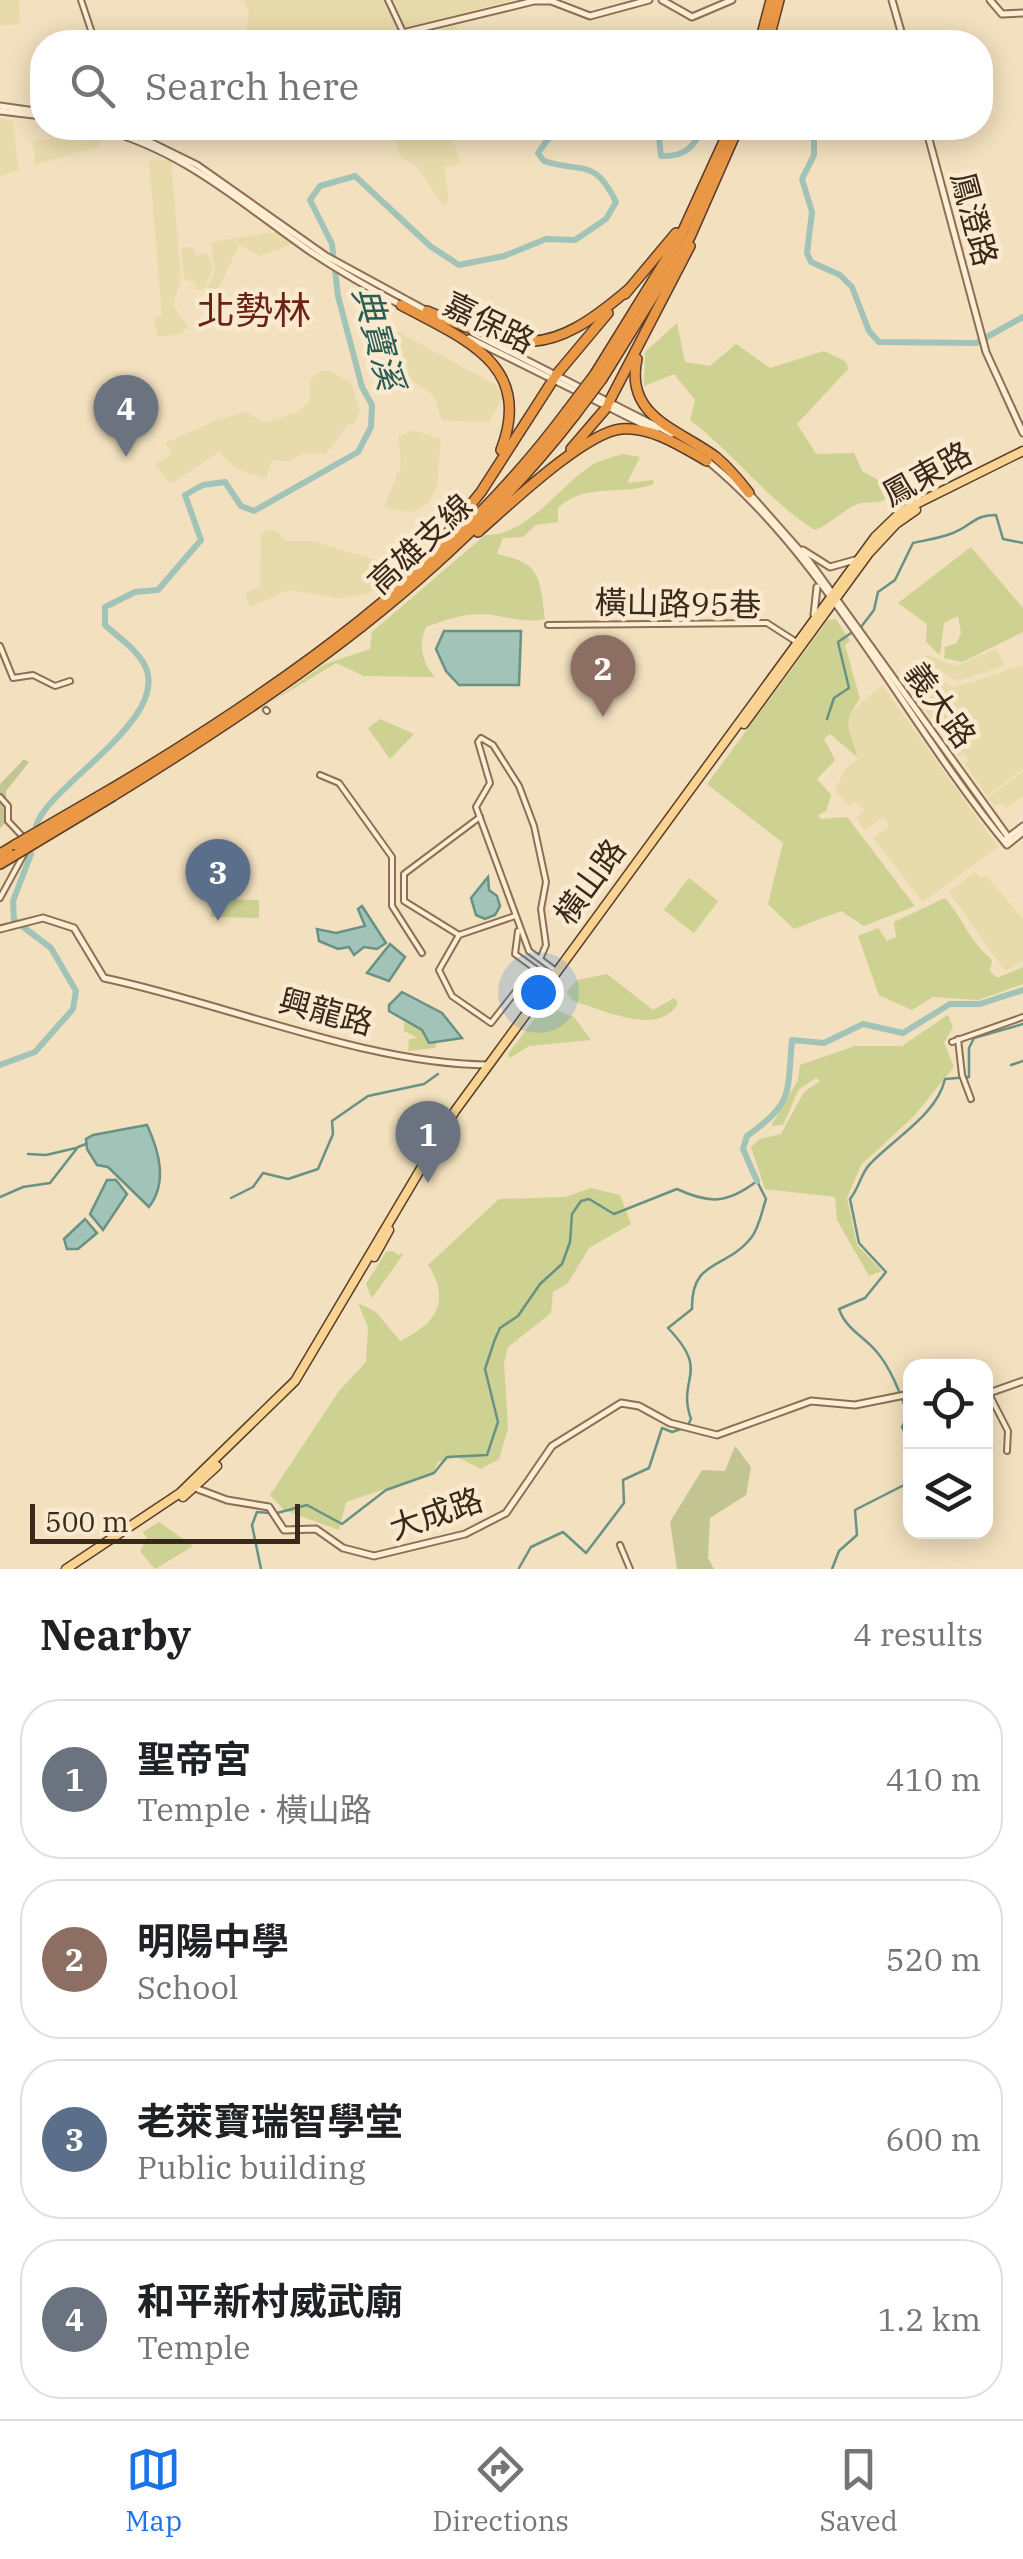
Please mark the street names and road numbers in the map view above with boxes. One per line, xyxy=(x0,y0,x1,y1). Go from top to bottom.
street label: 鳳澄路 xyxy=(942,167,1008,271)
street label: 嘉保路 xyxy=(437,282,542,362)
street label: 鳳東路 xyxy=(874,431,979,515)
street label: 高雄支線 xyxy=(358,484,480,602)
street label: 橫山路95巷 xyxy=(594,581,762,625)
street label: 義大路 xyxy=(896,653,986,756)
street label: 橫山路 xyxy=(544,830,634,933)
street label: 興龍路 xyxy=(274,978,378,1044)
street label: 大成路 xyxy=(383,1478,488,1549)

